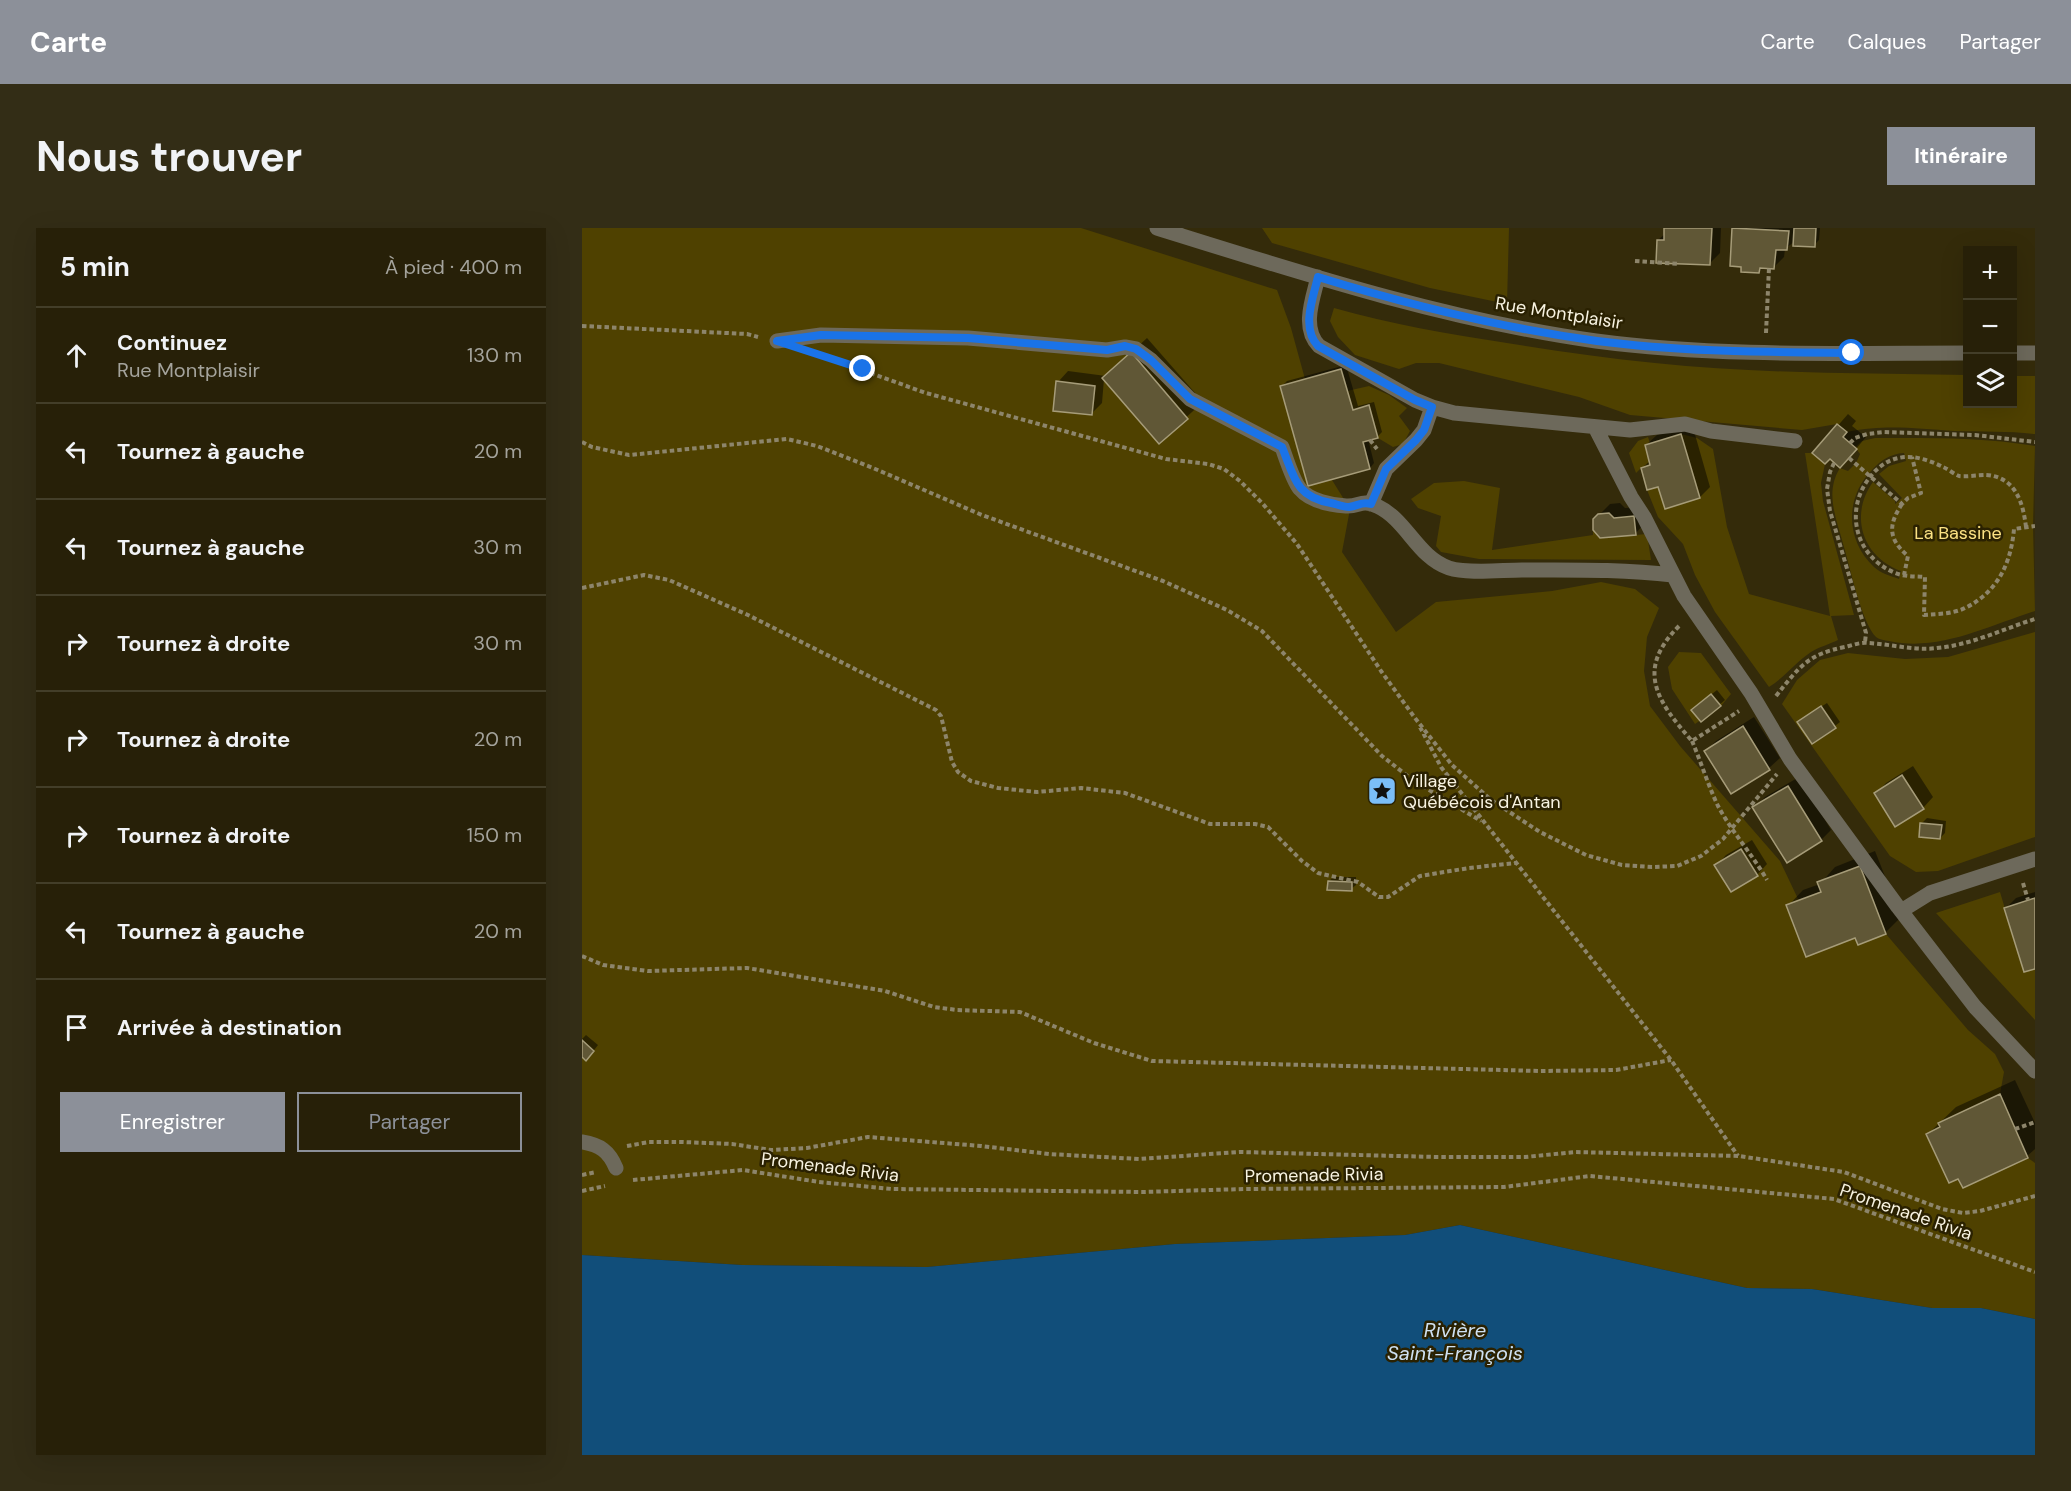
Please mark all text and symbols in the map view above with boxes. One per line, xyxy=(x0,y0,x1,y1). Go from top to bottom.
text: Carte xyxy=(30,24,107,61)
text: Carte xyxy=(1760,28,1815,56)
text: Calques xyxy=(1848,28,1926,56)
text: Partager xyxy=(1959,28,2041,56)
button: Itinéraire xyxy=(1887,127,2035,185)
text: Nous trouver xyxy=(36,129,302,184)
map controls xyxy=(1963,246,2017,408)
button: + xyxy=(1963,246,2017,300)
text: 5 min xyxy=(60,250,130,284)
text: À pied · 400 m xyxy=(385,254,522,280)
street label: Rue Montplaisir xyxy=(1494,291,1625,335)
button: − xyxy=(1963,300,2017,354)
text: Continuez xyxy=(117,328,227,357)
icon: ahead xyxy=(60,339,93,372)
route start xyxy=(1838,339,1864,365)
text: 130 m xyxy=(467,342,522,368)
button: layers xyxy=(1963,354,2017,408)
route end xyxy=(849,355,875,381)
text: Rue Montplaisir xyxy=(117,357,260,383)
icon: left xyxy=(60,435,93,468)
text: Tournez à gauche xyxy=(117,437,305,466)
text: 20 m xyxy=(474,438,522,464)
park label: La Bassine xyxy=(1914,521,2002,545)
icon: left xyxy=(60,531,93,564)
text: Tournez à gauche xyxy=(117,533,305,562)
text: 30 m xyxy=(473,534,522,560)
icon: right xyxy=(60,627,93,660)
text: Tournez à droite xyxy=(117,629,290,658)
text: 30 m xyxy=(473,630,522,656)
icon: right xyxy=(60,723,93,756)
text: Tournez à droite xyxy=(117,725,290,754)
text: 20 m xyxy=(474,726,522,752)
place label: Village Québécois d'Antan xyxy=(1403,769,1561,814)
place icon: Village Québécois d'Antan xyxy=(1366,775,1398,807)
icon: right xyxy=(60,819,93,852)
text: Tournez à droite xyxy=(117,821,290,850)
text: 150 m xyxy=(467,822,522,848)
icon: left xyxy=(60,915,93,948)
text: Tournez à gauche xyxy=(117,917,305,946)
text: 20 m xyxy=(474,918,522,944)
icon: arrive xyxy=(60,1011,93,1044)
text: Arrivée à destination xyxy=(117,1013,342,1042)
button: Enregistrer xyxy=(60,1092,285,1152)
button: Partager xyxy=(297,1092,522,1152)
street label: Promenade Rivia xyxy=(760,1147,900,1187)
street label: Promenade Rivia xyxy=(1244,1162,1384,1188)
street label: Promenade Rivia xyxy=(1837,1178,1975,1246)
water label: Rivière Saint-François xyxy=(1387,1317,1523,1366)

